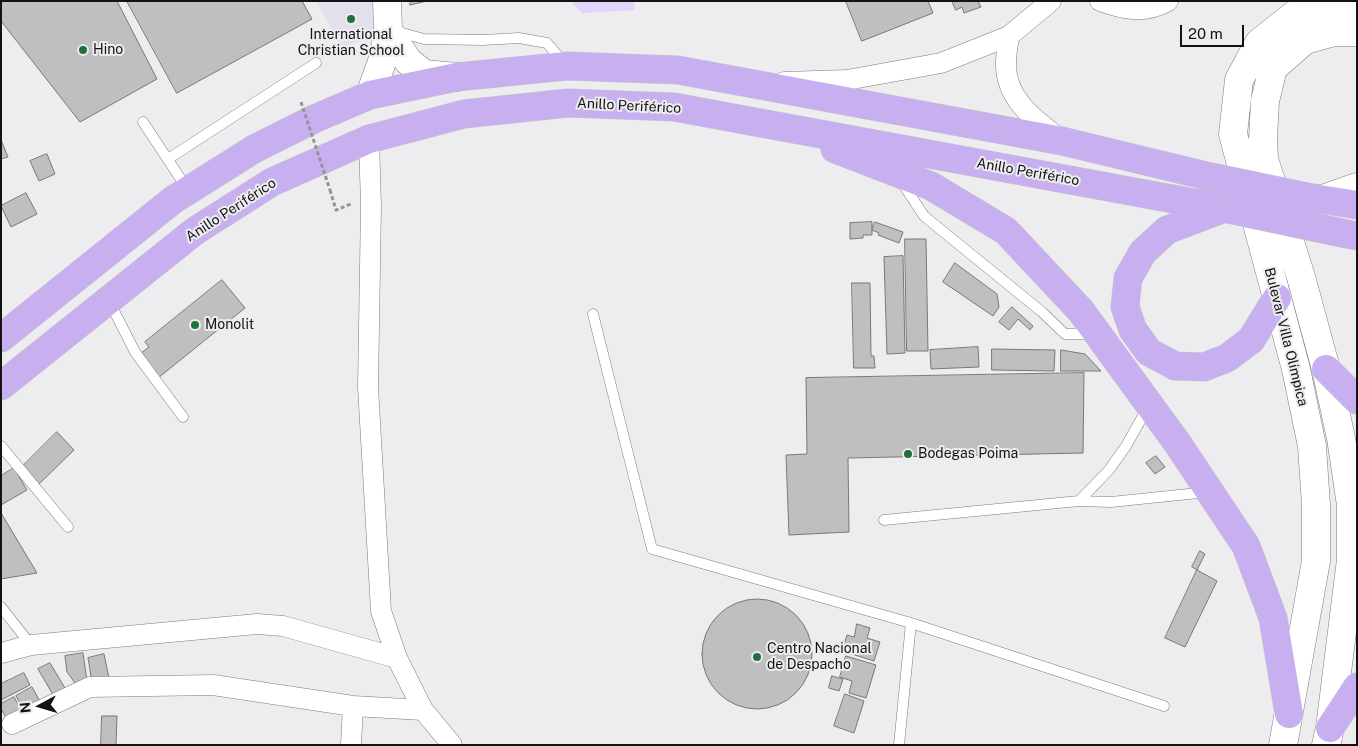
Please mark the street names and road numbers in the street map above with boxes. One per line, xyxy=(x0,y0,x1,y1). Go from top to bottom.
street label: Anillo Periférico xyxy=(576,95,682,117)
street label: Anillo Periférico xyxy=(975,155,1081,189)
street label: Anillo Periférico xyxy=(183,175,279,245)
street label: Bulevar Villa Olímpica xyxy=(1261,266,1311,408)

